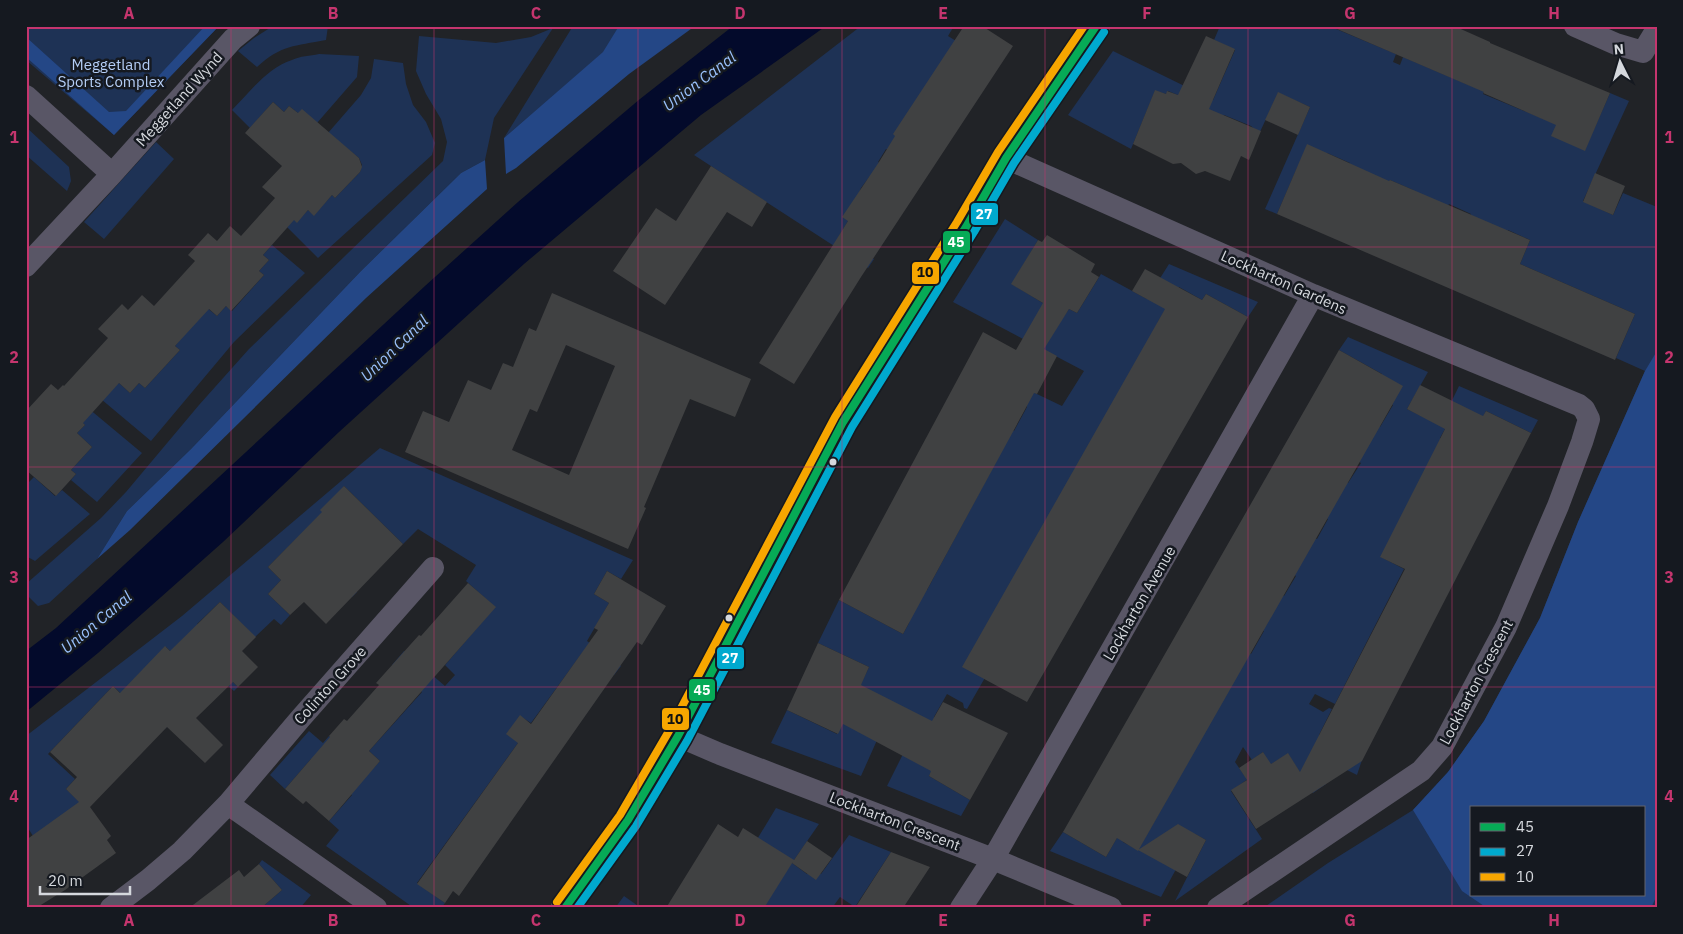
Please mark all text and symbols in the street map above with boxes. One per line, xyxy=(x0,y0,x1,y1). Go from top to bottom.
text: A xyxy=(124,3,135,23)
text: B xyxy=(328,3,339,23)
text: C xyxy=(531,3,541,23)
text: D xyxy=(734,3,746,23)
text: E xyxy=(938,3,948,23)
text: F xyxy=(1142,3,1152,23)
text: G xyxy=(1344,3,1356,23)
text: H xyxy=(1548,3,1560,23)
north arrow xyxy=(1596,38,1646,88)
text: N xyxy=(1613,40,1625,58)
water label: Union Canal xyxy=(658,46,740,115)
street label: Meggetland Wynd xyxy=(132,48,226,150)
park label: Meggetland Sports Complex xyxy=(58,55,165,91)
text: 1 xyxy=(9,127,19,147)
text: 1 xyxy=(1664,127,1674,147)
line badge: 27 xyxy=(970,202,999,226)
text: 27 xyxy=(976,205,992,223)
line badge: 45 xyxy=(942,230,971,254)
text: 45 xyxy=(948,233,964,251)
street label: Lockharton Gardens xyxy=(1218,246,1350,318)
line badge: 10 xyxy=(911,261,940,285)
text: 10 xyxy=(917,263,933,281)
water label: Union Canal xyxy=(356,310,433,385)
text: 2 xyxy=(9,347,19,367)
text: 2 xyxy=(1664,347,1674,367)
unlabelled marker xyxy=(828,457,838,467)
street label: Lockharton Avenue xyxy=(1099,542,1179,664)
text: 3 xyxy=(9,567,19,587)
text: 3 xyxy=(1664,567,1674,587)
water label: Union Canal xyxy=(56,586,136,658)
unlabelled marker xyxy=(724,613,734,623)
street label: Lockharton Crescent xyxy=(1435,616,1517,748)
street label: Colinton Grove xyxy=(290,642,370,728)
line badge: 27 xyxy=(716,646,745,670)
text: 27 xyxy=(722,649,738,667)
line badge: 45 xyxy=(688,678,716,702)
text: 45 xyxy=(694,681,710,699)
line badge: 10 xyxy=(661,707,690,731)
text: 10 xyxy=(667,710,683,728)
text: 4 xyxy=(9,786,19,806)
text: 4 xyxy=(1664,786,1674,806)
street label: Lockharton Crescent xyxy=(827,787,963,855)
legend xyxy=(1470,806,1646,896)
text: 45 xyxy=(1516,817,1534,836)
text: 27 xyxy=(1516,841,1534,860)
scale bar xyxy=(40,864,130,896)
text: 10 xyxy=(1516,867,1534,886)
text: 20 m xyxy=(48,871,83,890)
text: A xyxy=(124,910,135,930)
text: B xyxy=(328,910,339,930)
text: C xyxy=(531,910,541,930)
text: D xyxy=(734,910,746,930)
text: E xyxy=(938,910,948,930)
text: F xyxy=(1142,910,1152,930)
text: G xyxy=(1344,910,1356,930)
text: H xyxy=(1548,910,1560,930)

